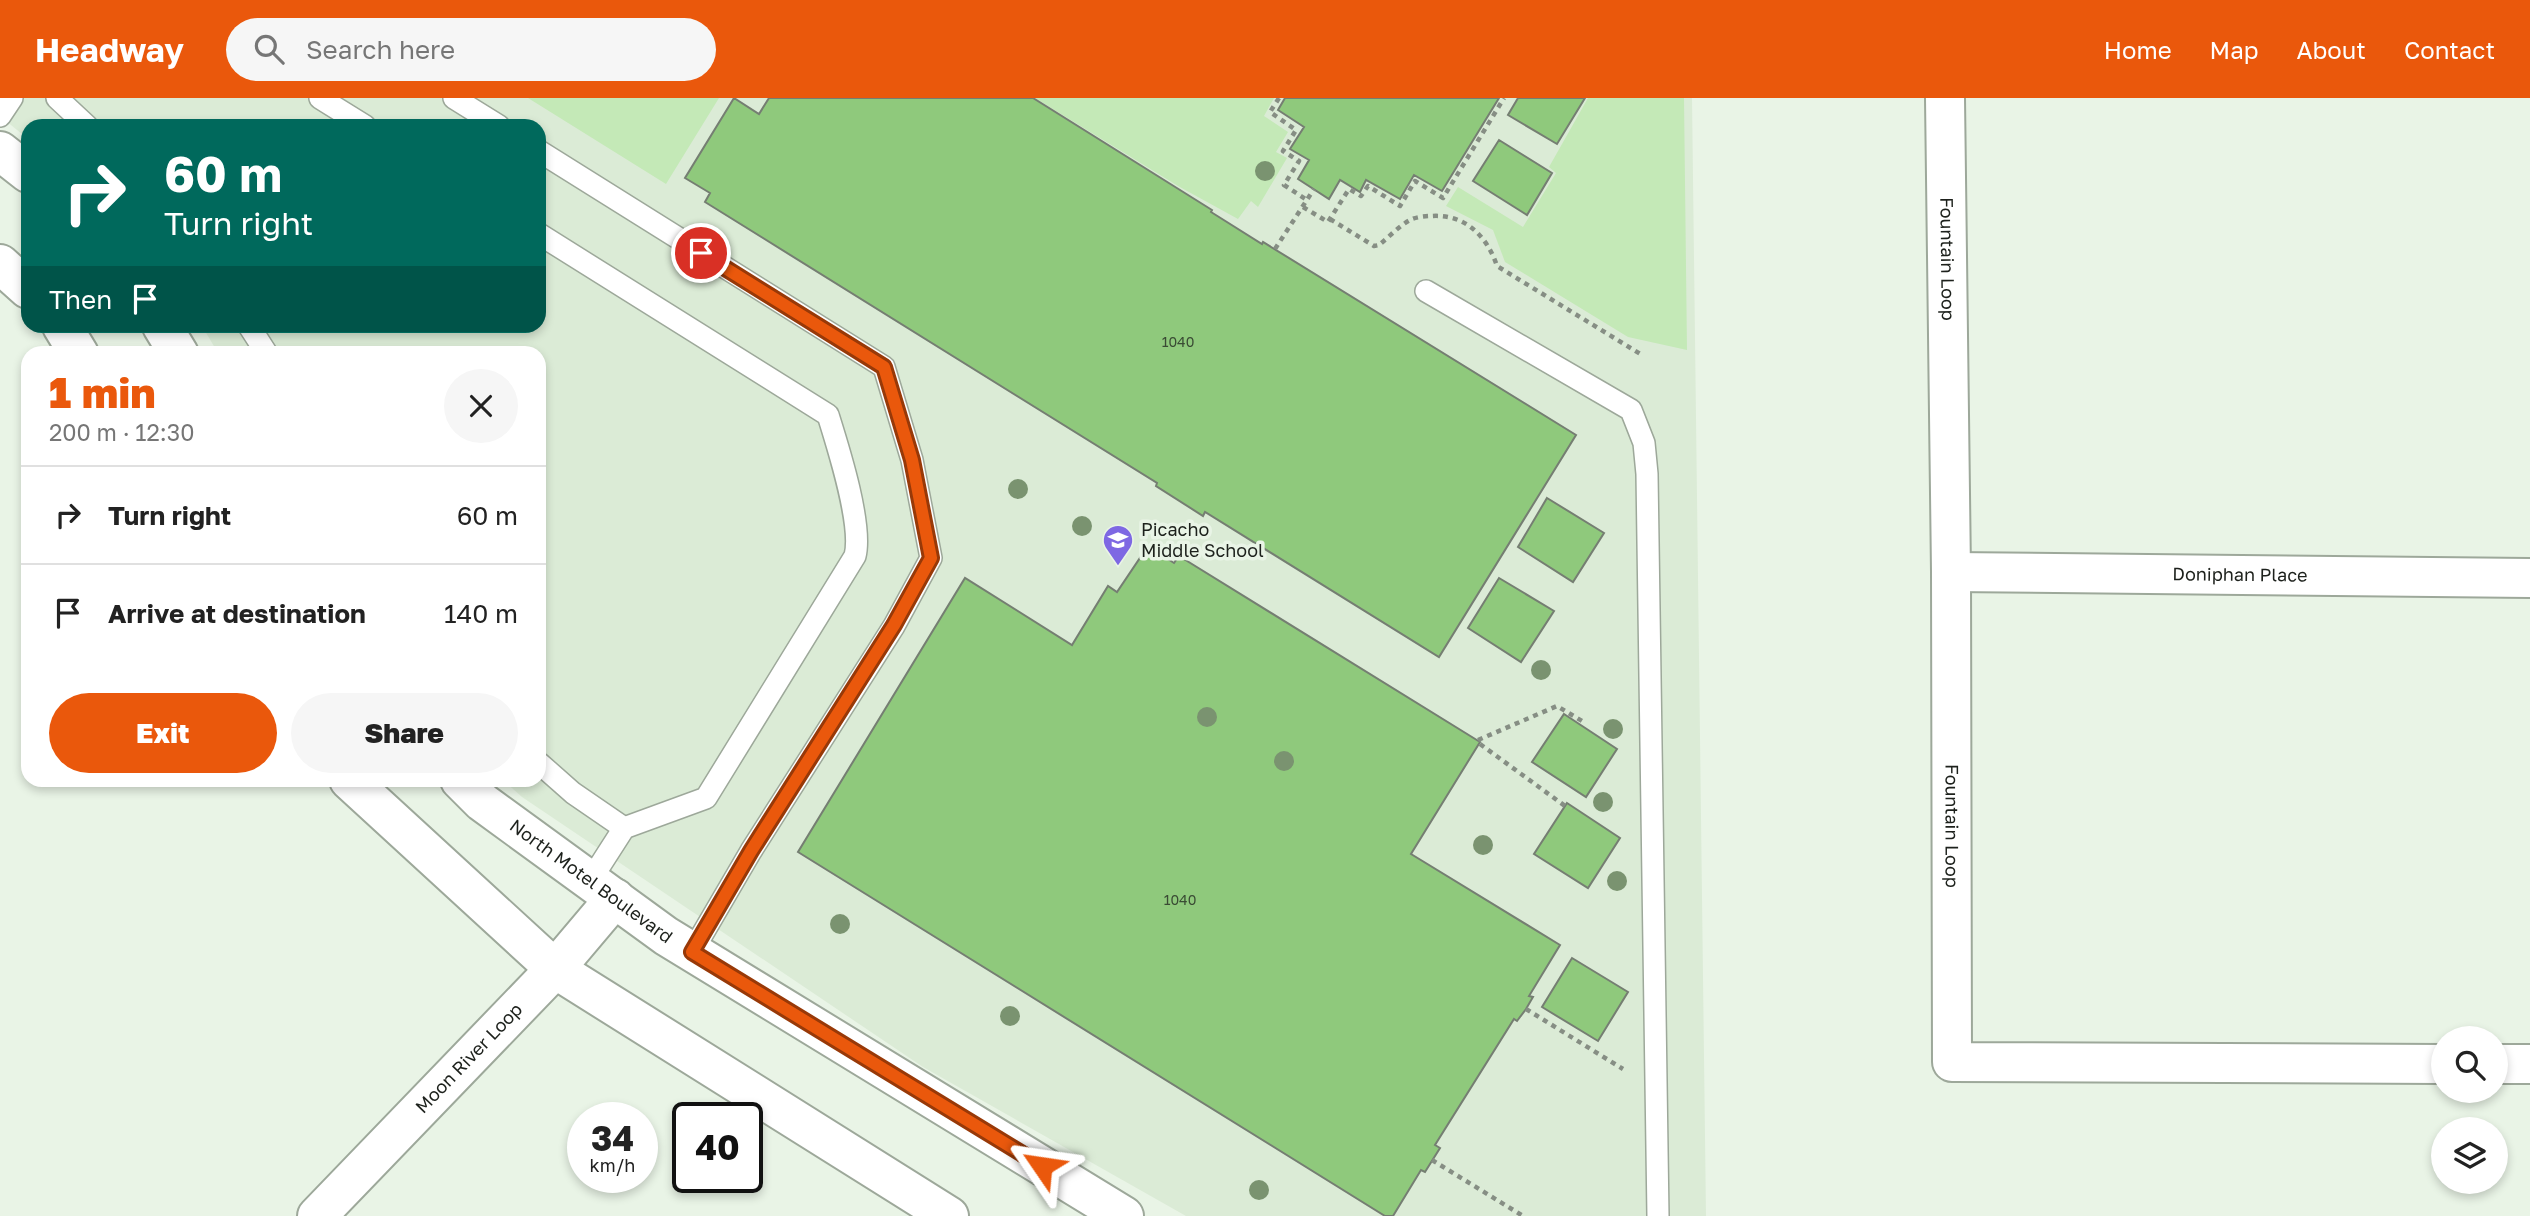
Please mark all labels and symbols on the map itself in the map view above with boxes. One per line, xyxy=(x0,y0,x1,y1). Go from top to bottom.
street label: Fountain Loop xyxy=(1936,197,1960,321)
pin xyxy=(671,223,731,283)
house number: 1040 xyxy=(1162,333,1194,350)
place label: Picacho Middle School xyxy=(1141,518,1264,561)
school or university icon: Picacho Middle School xyxy=(1101,523,1135,567)
street label: Doniphan Place xyxy=(2172,562,2308,586)
street label: Fountain Loop xyxy=(1941,764,1964,888)
street label: North Motel Boulevard xyxy=(506,814,677,947)
house number: 1040 xyxy=(1164,891,1196,908)
street label: Moon River Loop xyxy=(410,998,526,1117)
speed limit sign: 40 xyxy=(672,1102,763,1193)
position arrow xyxy=(1005,1129,1079,1203)

